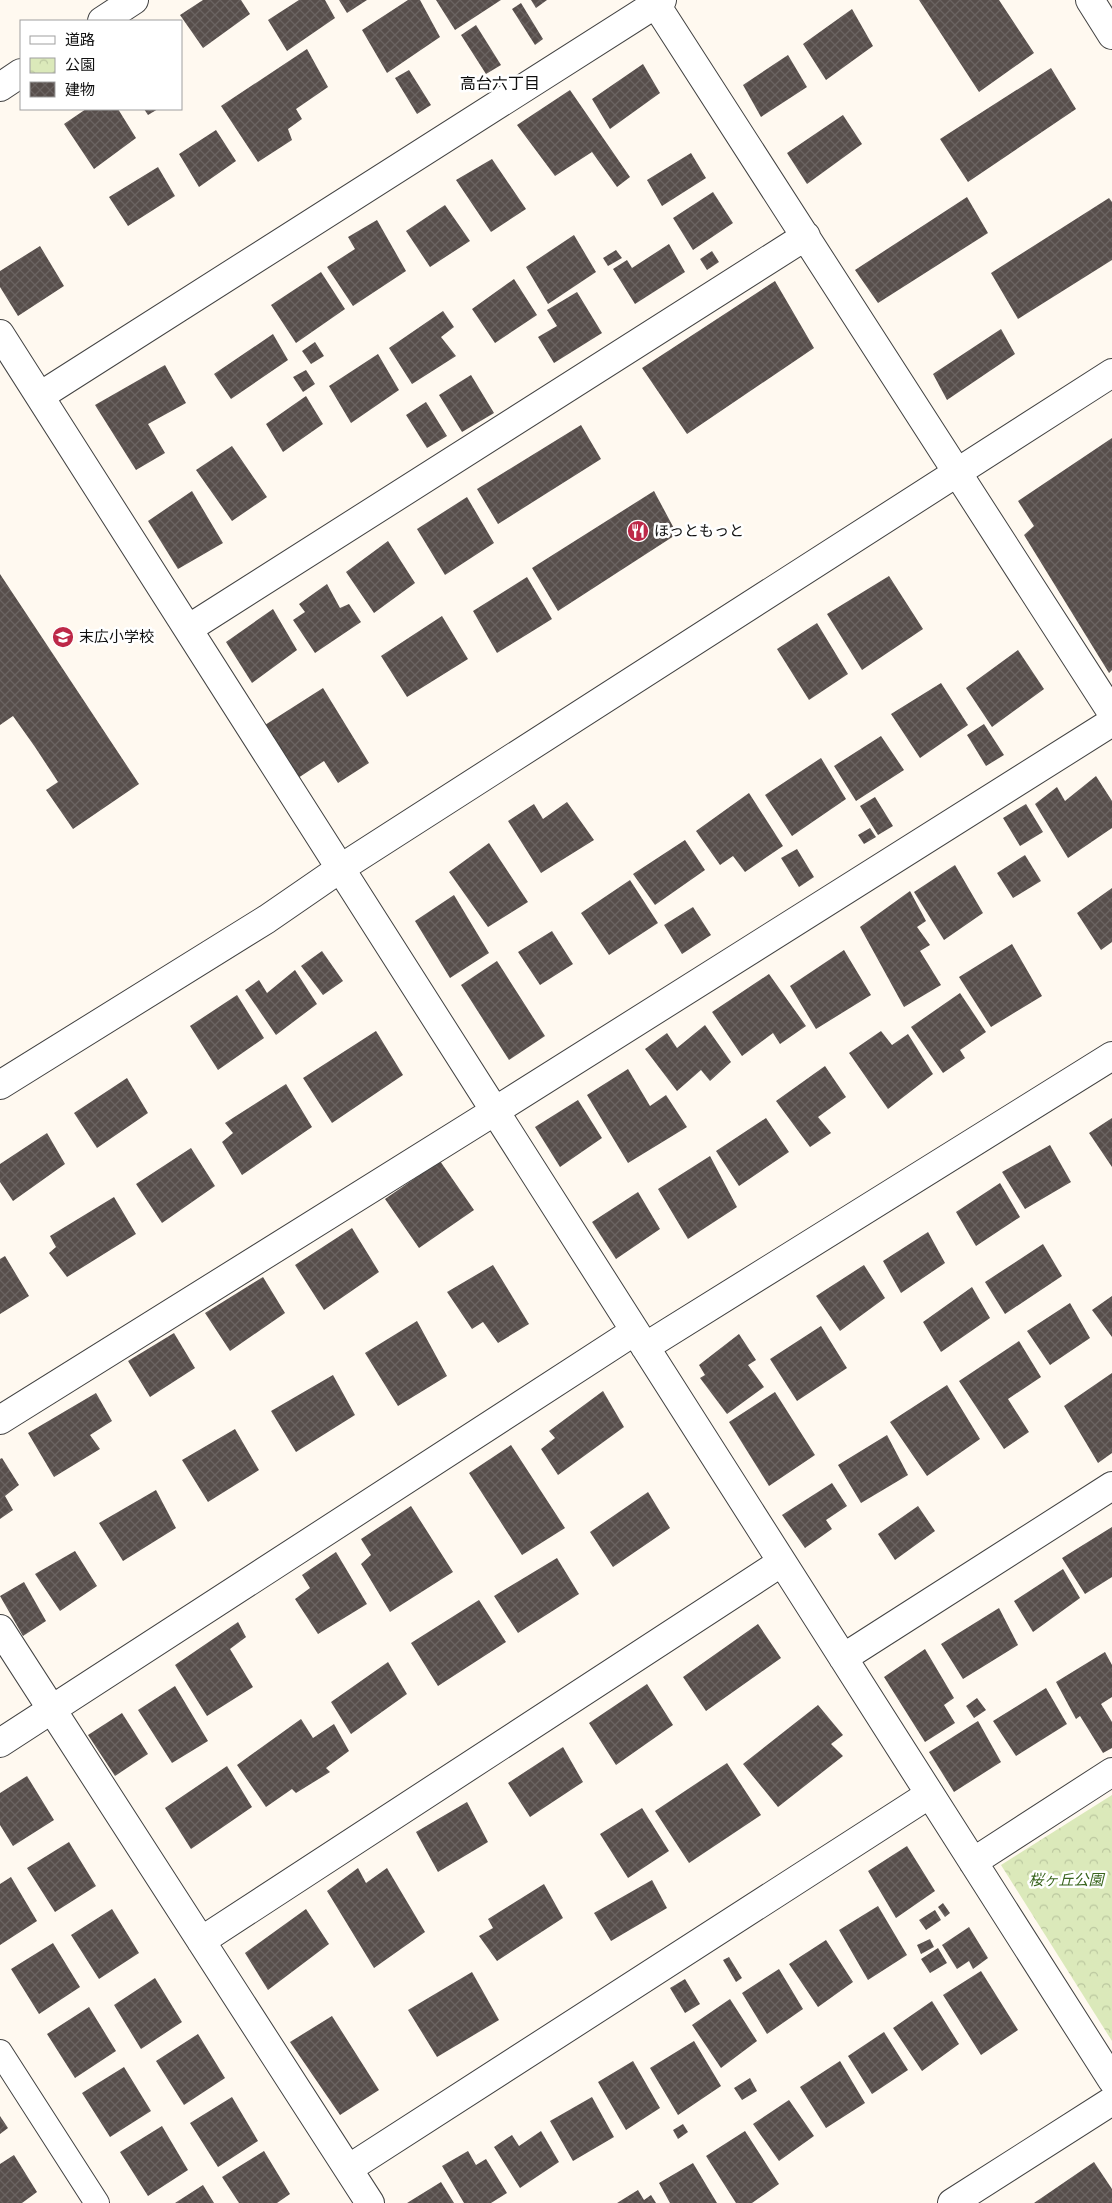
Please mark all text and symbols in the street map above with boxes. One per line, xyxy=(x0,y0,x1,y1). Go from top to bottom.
legend xyxy=(20,20,182,110)
text: 道路 xyxy=(65,29,95,52)
text: 公園 xyxy=(65,54,95,77)
district label: 高台六丁目 xyxy=(460,72,540,96)
text: 建物 xyxy=(65,79,95,102)
restaurant icon: ほっともっと xyxy=(626,519,650,543)
place label: ほっともっと xyxy=(654,520,744,543)
school or university icon: 末広小学校 xyxy=(51,625,75,649)
place label: 末広小学校 xyxy=(79,626,154,649)
park label: 桜ヶ丘公園 xyxy=(1028,1869,1105,1892)

